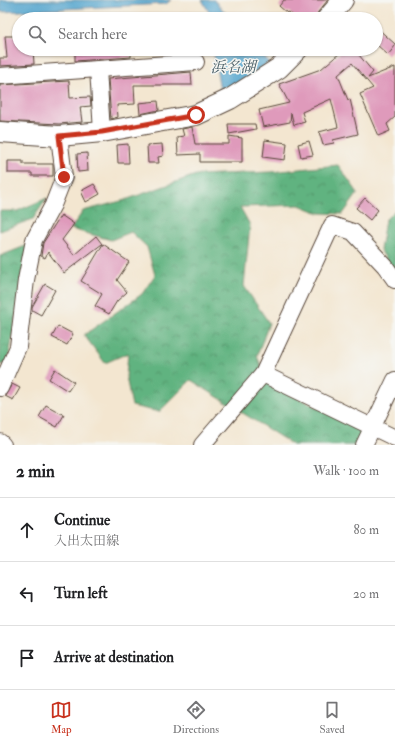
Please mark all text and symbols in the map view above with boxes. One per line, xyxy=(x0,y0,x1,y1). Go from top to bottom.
search box xyxy=(12,12,383,56)
icon: search xyxy=(26,23,48,45)
text: Search here xyxy=(58,25,127,44)
water label: 浜名湖 xyxy=(210,58,258,77)
route start xyxy=(187,106,205,124)
route end xyxy=(55,168,73,186)
text: 2 min xyxy=(16,461,55,482)
text: Walk · 100 m xyxy=(313,463,379,479)
text: Continue xyxy=(54,511,110,530)
icon: ahead xyxy=(16,519,38,541)
text: 80 m xyxy=(353,522,379,538)
text: 入出太田線 xyxy=(54,533,119,549)
icon: left xyxy=(16,583,38,605)
text: Turn left xyxy=(54,584,108,603)
text: 20 m xyxy=(353,586,379,602)
icon: arrive xyxy=(16,647,38,669)
text: Arrive at destination xyxy=(54,648,174,667)
tab: Map xyxy=(50,699,72,736)
tab: Directions xyxy=(173,699,219,736)
tab: Saved xyxy=(320,699,345,736)

